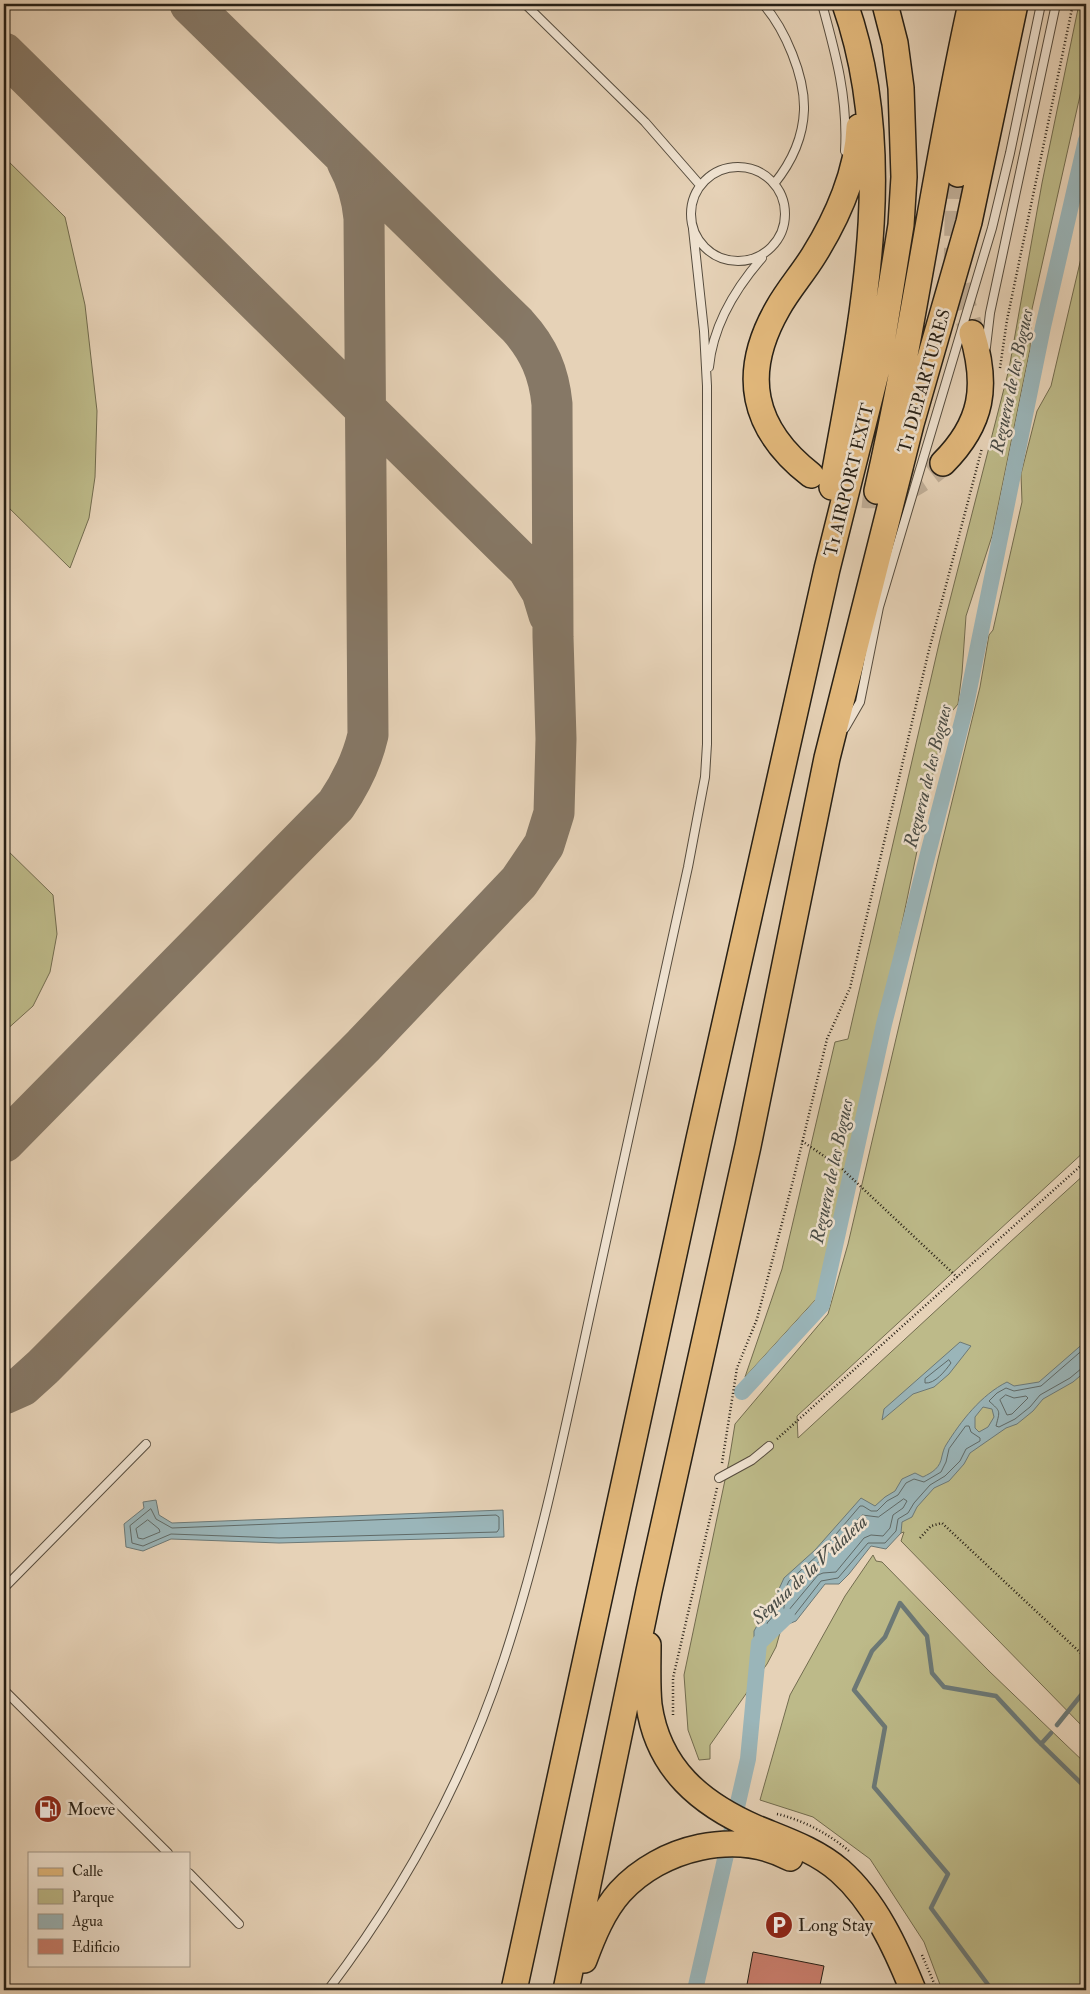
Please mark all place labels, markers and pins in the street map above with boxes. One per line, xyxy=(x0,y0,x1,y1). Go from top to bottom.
fuel station icon: Moeve xyxy=(33,1794,63,1824)
place label: Moeve xyxy=(67,1798,116,1821)
parking icon: Long Stay xyxy=(764,1910,794,1940)
place label: Long Stay xyxy=(798,1914,874,1937)

